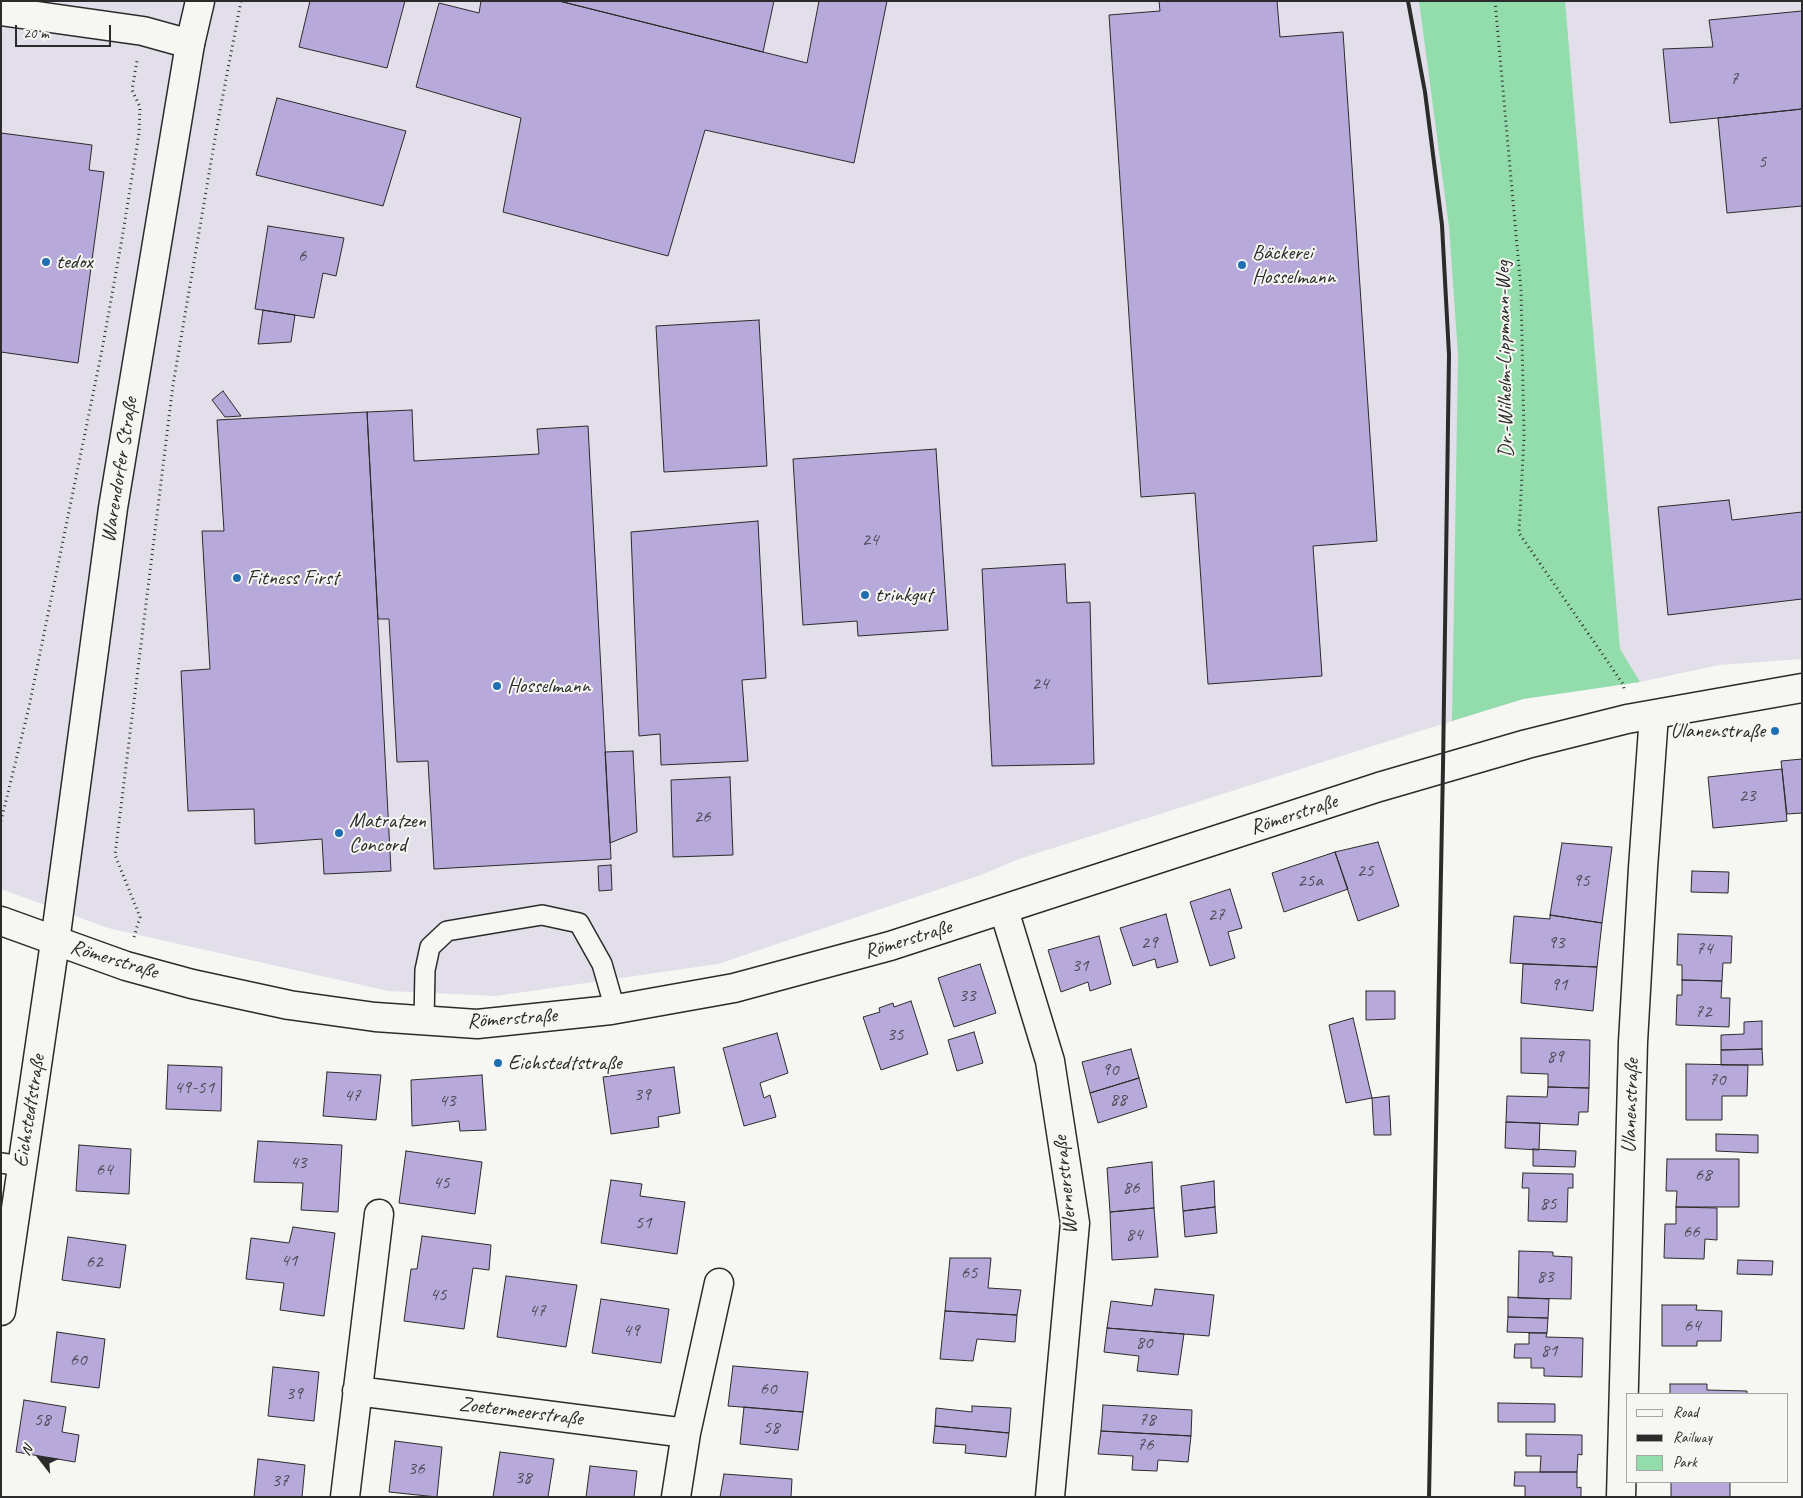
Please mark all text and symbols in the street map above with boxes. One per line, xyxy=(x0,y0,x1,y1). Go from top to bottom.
scale bar xyxy=(18,15,114,47)
text: 20 m xyxy=(23,24,49,43)
house number: 7 xyxy=(1730,68,1738,90)
house number: 5 xyxy=(1758,151,1766,173)
place label: Bäckerei Hosselmann xyxy=(1252,240,1335,290)
house number: 6 xyxy=(298,245,306,267)
place label: tedox xyxy=(56,249,93,275)
marker: tedox xyxy=(40,256,52,268)
marker: Bäckerei Hosselmann xyxy=(1236,259,1248,271)
street label: Dr.-Wilhelm-Lippmann-Weg xyxy=(1491,260,1519,458)
street label: Warendorfer Straße xyxy=(96,396,144,544)
house number: 24 xyxy=(861,529,879,551)
place label: Fitness First xyxy=(247,565,339,591)
marker: Fitness First xyxy=(231,572,243,584)
place label: trinkgut xyxy=(875,582,933,608)
marker: trinkgut xyxy=(859,589,871,601)
place label: Hosselmann xyxy=(507,673,590,699)
house number: 24 xyxy=(1031,673,1049,695)
marker: Hosselmann xyxy=(491,680,503,692)
place label: Ulanenstraße xyxy=(1670,718,1765,744)
marker: Ulanenstraße xyxy=(1769,725,1781,737)
house number: 23 xyxy=(1738,785,1756,807)
street label: Römerstraße xyxy=(1247,789,1341,841)
house number: 26 xyxy=(693,806,711,828)
place label: Matratzen Concord xyxy=(349,808,426,858)
marker: Matratzen Concord xyxy=(333,827,345,839)
house number: 25 xyxy=(1356,860,1374,882)
house number: 25a xyxy=(1297,870,1323,892)
house number: 95 xyxy=(1572,870,1590,892)
house number: 27 xyxy=(1207,904,1225,926)
street label: Römerstraße xyxy=(861,915,955,965)
house number: 29 xyxy=(1140,932,1158,954)
house number: 93 xyxy=(1547,932,1565,954)
street label: Römerstraße xyxy=(67,935,161,985)
house number: 74 xyxy=(1695,938,1713,960)
house number: 31 xyxy=(1071,955,1089,977)
house number: 91 xyxy=(1550,974,1568,996)
house number: 33 xyxy=(958,985,976,1007)
house number: 72 xyxy=(1694,1001,1712,1023)
street label: Römerstraße xyxy=(466,1003,558,1035)
house number: 35 xyxy=(886,1024,904,1046)
house number: 89 xyxy=(1546,1046,1564,1068)
place label: Eichstedtstraße xyxy=(508,1050,622,1076)
street label: Eichstedtstraße xyxy=(9,1053,51,1169)
marker: Eichstedtstraße xyxy=(492,1057,504,1069)
street label: Ulanenstraße xyxy=(1617,1058,1645,1154)
house number: 90 xyxy=(1101,1059,1119,1081)
house number: 70 xyxy=(1708,1069,1726,1091)
house number: 49-51 xyxy=(174,1077,214,1099)
house number: 39 xyxy=(633,1084,651,1106)
house number: 47 xyxy=(343,1085,361,1107)
house number: 88 xyxy=(1109,1089,1127,1111)
house number: 43 xyxy=(438,1090,456,1112)
street label: Wernerstraße xyxy=(1048,1134,1084,1236)
house number: 43 xyxy=(289,1152,307,1174)
house number: 64 xyxy=(95,1159,113,1181)
house number: 68 xyxy=(1694,1164,1712,1186)
house number: 45 xyxy=(432,1172,450,1194)
house number: 86 xyxy=(1122,1177,1140,1199)
house number: 85 xyxy=(1539,1193,1557,1215)
house number: 51 xyxy=(634,1212,652,1234)
house number: 66 xyxy=(1682,1221,1700,1243)
house number: 84 xyxy=(1125,1224,1143,1246)
house number: 41 xyxy=(280,1250,298,1272)
house number: 62 xyxy=(85,1251,103,1273)
house number: 65 xyxy=(960,1262,978,1284)
house number: 83 xyxy=(1536,1266,1554,1288)
house number: 45 xyxy=(429,1284,447,1306)
house number: 47 xyxy=(528,1300,546,1322)
house number: 64 xyxy=(1683,1315,1701,1337)
house number: 49 xyxy=(622,1320,640,1342)
house number: 80 xyxy=(1135,1332,1153,1354)
house number: 81 xyxy=(1540,1340,1558,1362)
house number: 60 xyxy=(69,1349,87,1371)
house number: 60 xyxy=(759,1378,777,1400)
house number: 39 xyxy=(285,1383,303,1405)
street label: Zoetermeerstraße xyxy=(458,1392,584,1432)
legend xyxy=(1626,1393,1788,1483)
text: Road xyxy=(1673,1403,1698,1422)
house number: 58 xyxy=(33,1409,51,1431)
house number: 78 xyxy=(1138,1409,1156,1431)
house number: 58 xyxy=(762,1417,780,1439)
text: Railway xyxy=(1673,1428,1712,1447)
north arrow xyxy=(15,1433,65,1483)
house number: 76 xyxy=(1136,1434,1154,1456)
text: N xyxy=(17,1442,36,1458)
text: Park xyxy=(1673,1453,1697,1472)
house number: 36 xyxy=(407,1458,425,1480)
house number: 38 xyxy=(514,1467,532,1489)
house number: 37 xyxy=(271,1470,289,1492)

